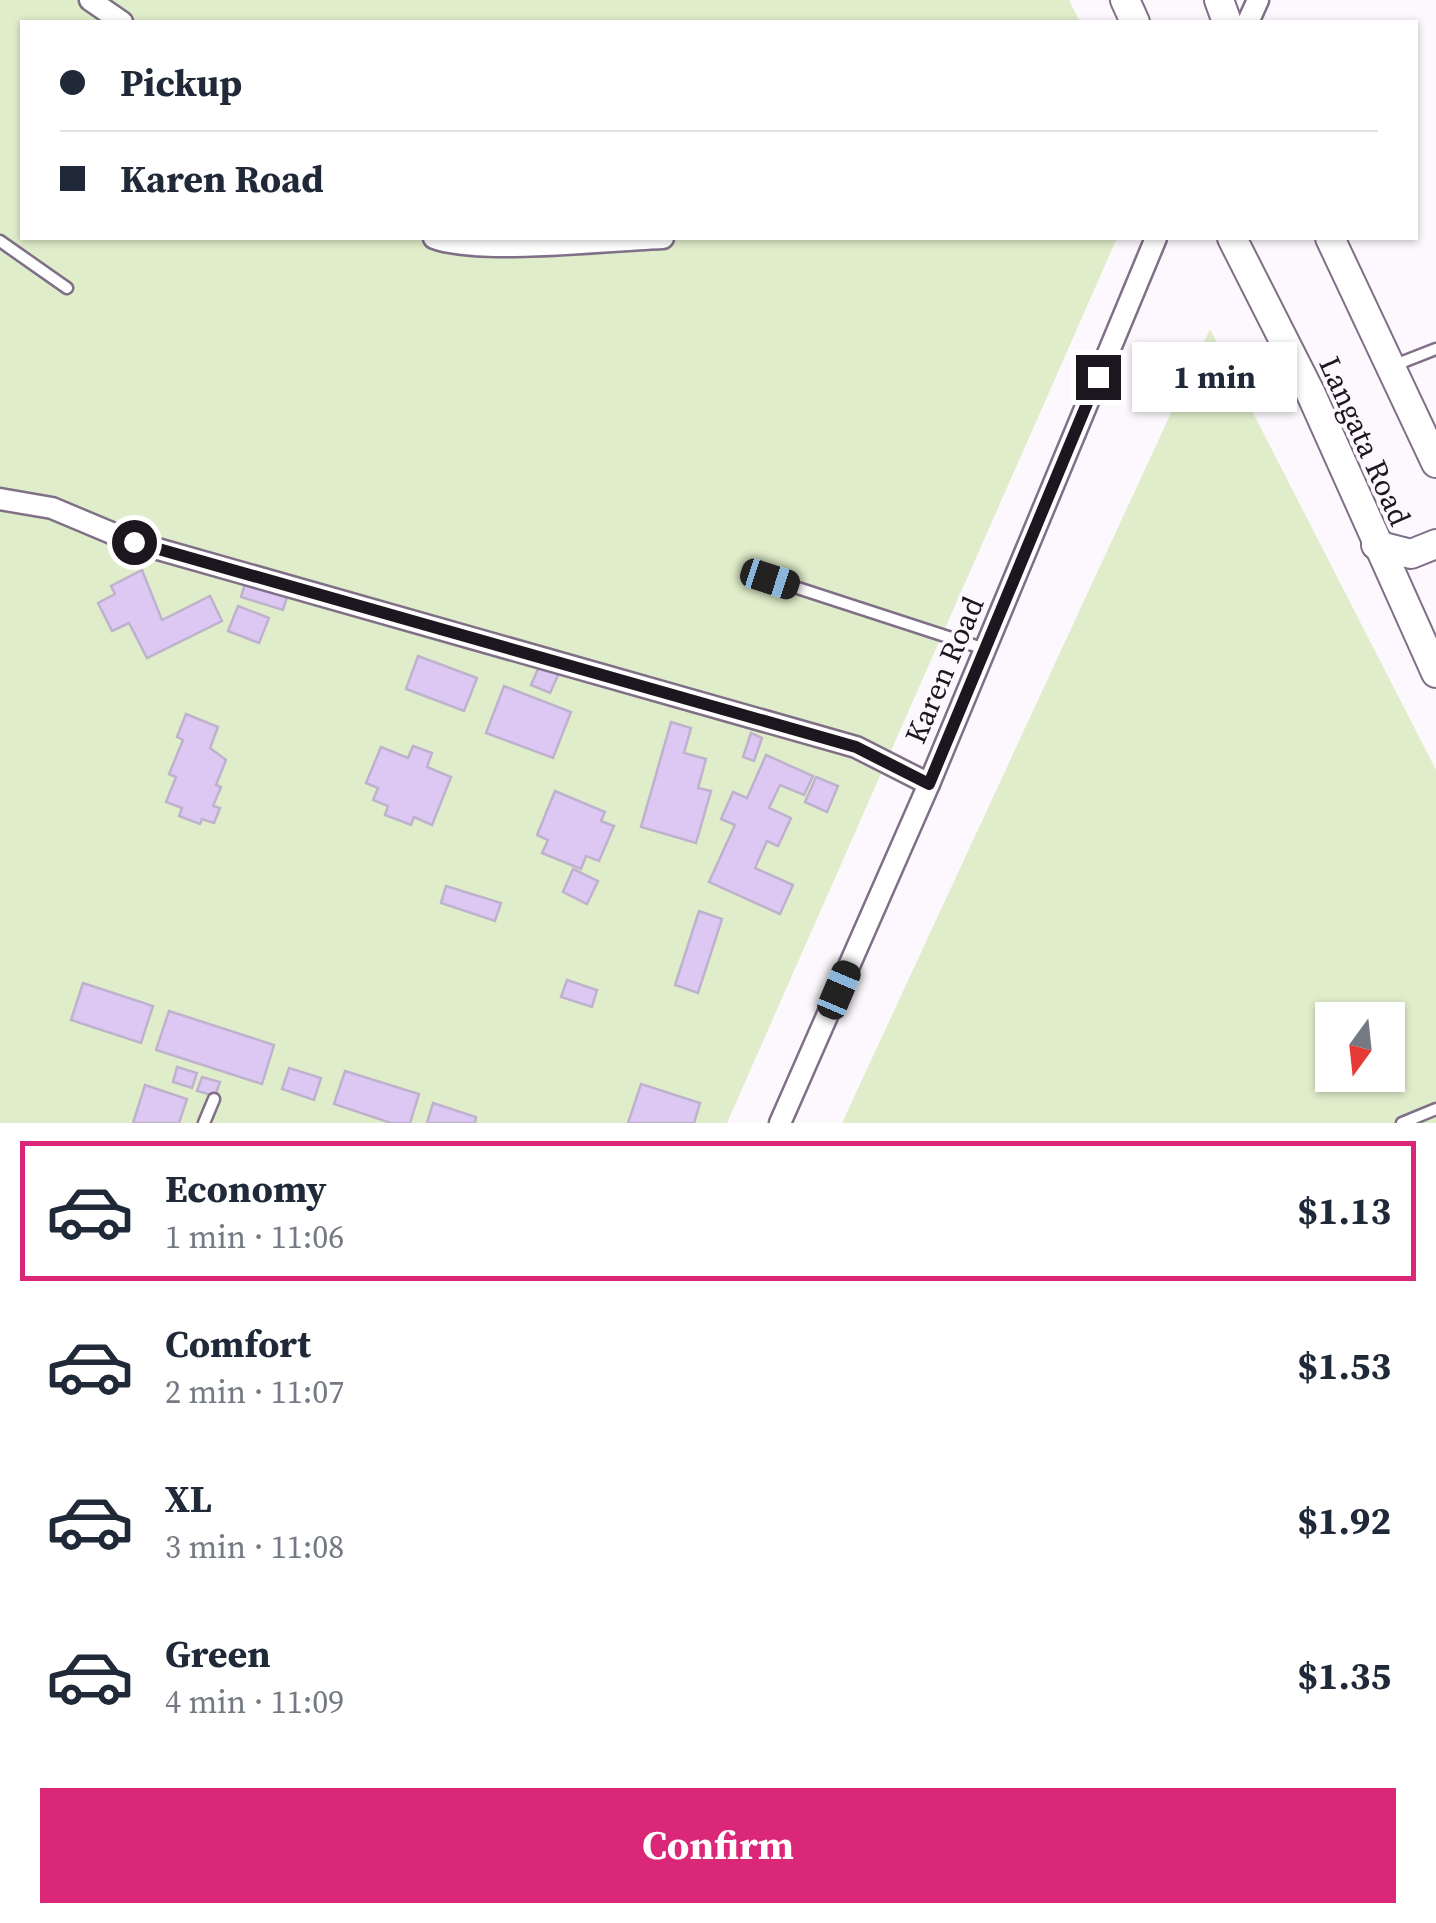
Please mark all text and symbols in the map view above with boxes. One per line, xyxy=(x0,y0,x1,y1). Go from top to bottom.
text: Pickup xyxy=(120,57,242,109)
text: Karen Road xyxy=(120,153,324,205)
callout: 1 min xyxy=(1133,342,1298,412)
street label: Langata Road xyxy=(1309,350,1421,532)
route end xyxy=(1076,355,1121,400)
text: 1 min xyxy=(1173,355,1256,399)
route start xyxy=(112,520,157,565)
car xyxy=(737,555,803,603)
street label: Karen Road xyxy=(895,590,993,750)
car xyxy=(813,957,865,1023)
north arrow xyxy=(1315,1002,1405,1092)
map controls xyxy=(1315,1002,1405,1092)
text: Economy xyxy=(165,1163,327,1215)
icon: car xyxy=(45,1166,135,1256)
text: $1.13 xyxy=(1297,1185,1391,1237)
text: 1 min · 11:06 xyxy=(165,1215,344,1259)
text: Comfort xyxy=(165,1318,311,1370)
icon: car xyxy=(45,1321,135,1411)
text: $1.53 xyxy=(1297,1340,1391,1392)
text: 2 min · 11:07 xyxy=(165,1370,344,1414)
text: XL xyxy=(165,1473,212,1525)
icon: car xyxy=(45,1476,135,1566)
text: $1.92 xyxy=(1297,1495,1391,1547)
text: 3 min · 11:08 xyxy=(165,1525,344,1569)
text: Green xyxy=(165,1628,271,1680)
icon: car xyxy=(45,1631,135,1721)
text: $1.35 xyxy=(1297,1650,1391,1702)
text: 4 min · 11:09 xyxy=(165,1680,344,1724)
button: Confirm xyxy=(40,1788,1396,1903)

